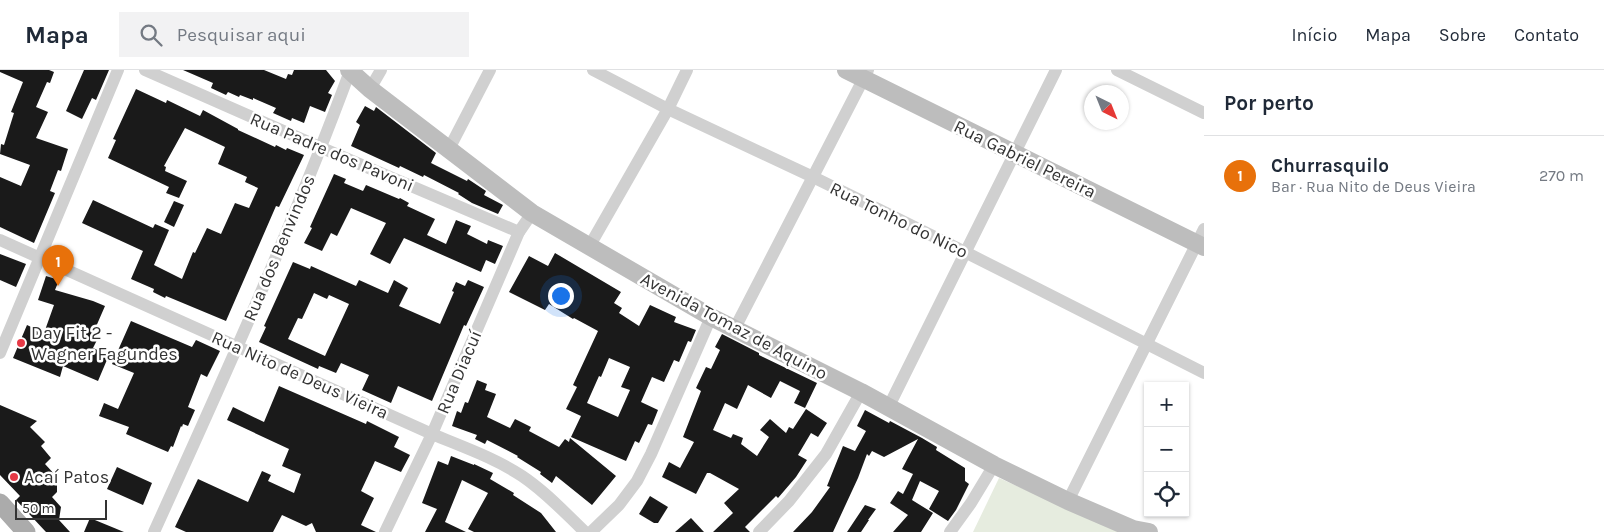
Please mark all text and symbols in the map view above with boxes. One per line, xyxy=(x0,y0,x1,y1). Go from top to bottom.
search box xyxy=(119,12,469,57)
text: Mapa xyxy=(25,21,89,49)
icon: search xyxy=(137,21,165,49)
text: Pesquisar aqui xyxy=(177,24,306,46)
text: Início xyxy=(1291,24,1337,46)
text: Mapa xyxy=(1365,24,1411,46)
text: Sobre xyxy=(1439,24,1486,46)
text: Contato xyxy=(1514,24,1579,46)
north arrow xyxy=(1084,85,1129,130)
text: Por perto xyxy=(1224,91,1314,115)
street label: Rua Padre dos Pavoni xyxy=(247,108,417,196)
street label: Rua Gabriel Pereira xyxy=(950,115,1100,203)
text: Churrasquilo xyxy=(1271,155,1389,177)
text: 1 xyxy=(1237,166,1243,185)
text: 270 m xyxy=(1539,166,1584,185)
street label: Rua dos Benvindos xyxy=(238,171,320,325)
street label: Rua Tonho do Nico xyxy=(826,177,972,263)
text: Bar · Rua Nito de Deus Vieira xyxy=(1271,177,1476,196)
pin: 1 xyxy=(42,245,74,286)
street label: Avenida Tomaz de Aquino xyxy=(637,267,831,385)
your location xyxy=(548,283,574,309)
place label: Day Fit 2 - Wagner Fagundes xyxy=(31,322,178,365)
street label: Rua Nito de Deus Vieira xyxy=(208,326,392,424)
street label: Rua Diacuí xyxy=(432,326,487,417)
marker: Day Fit 2 - Wagner Fagundes xyxy=(15,337,27,349)
map controls xyxy=(1144,382,1189,517)
button: + xyxy=(1144,382,1189,427)
button: − xyxy=(1144,427,1189,472)
place label: Acaí Patos xyxy=(24,466,109,488)
marker: Acaí Patos xyxy=(8,471,20,483)
button: locate xyxy=(1144,472,1189,517)
scale bar xyxy=(15,497,108,520)
text: 50 m xyxy=(22,500,55,517)

